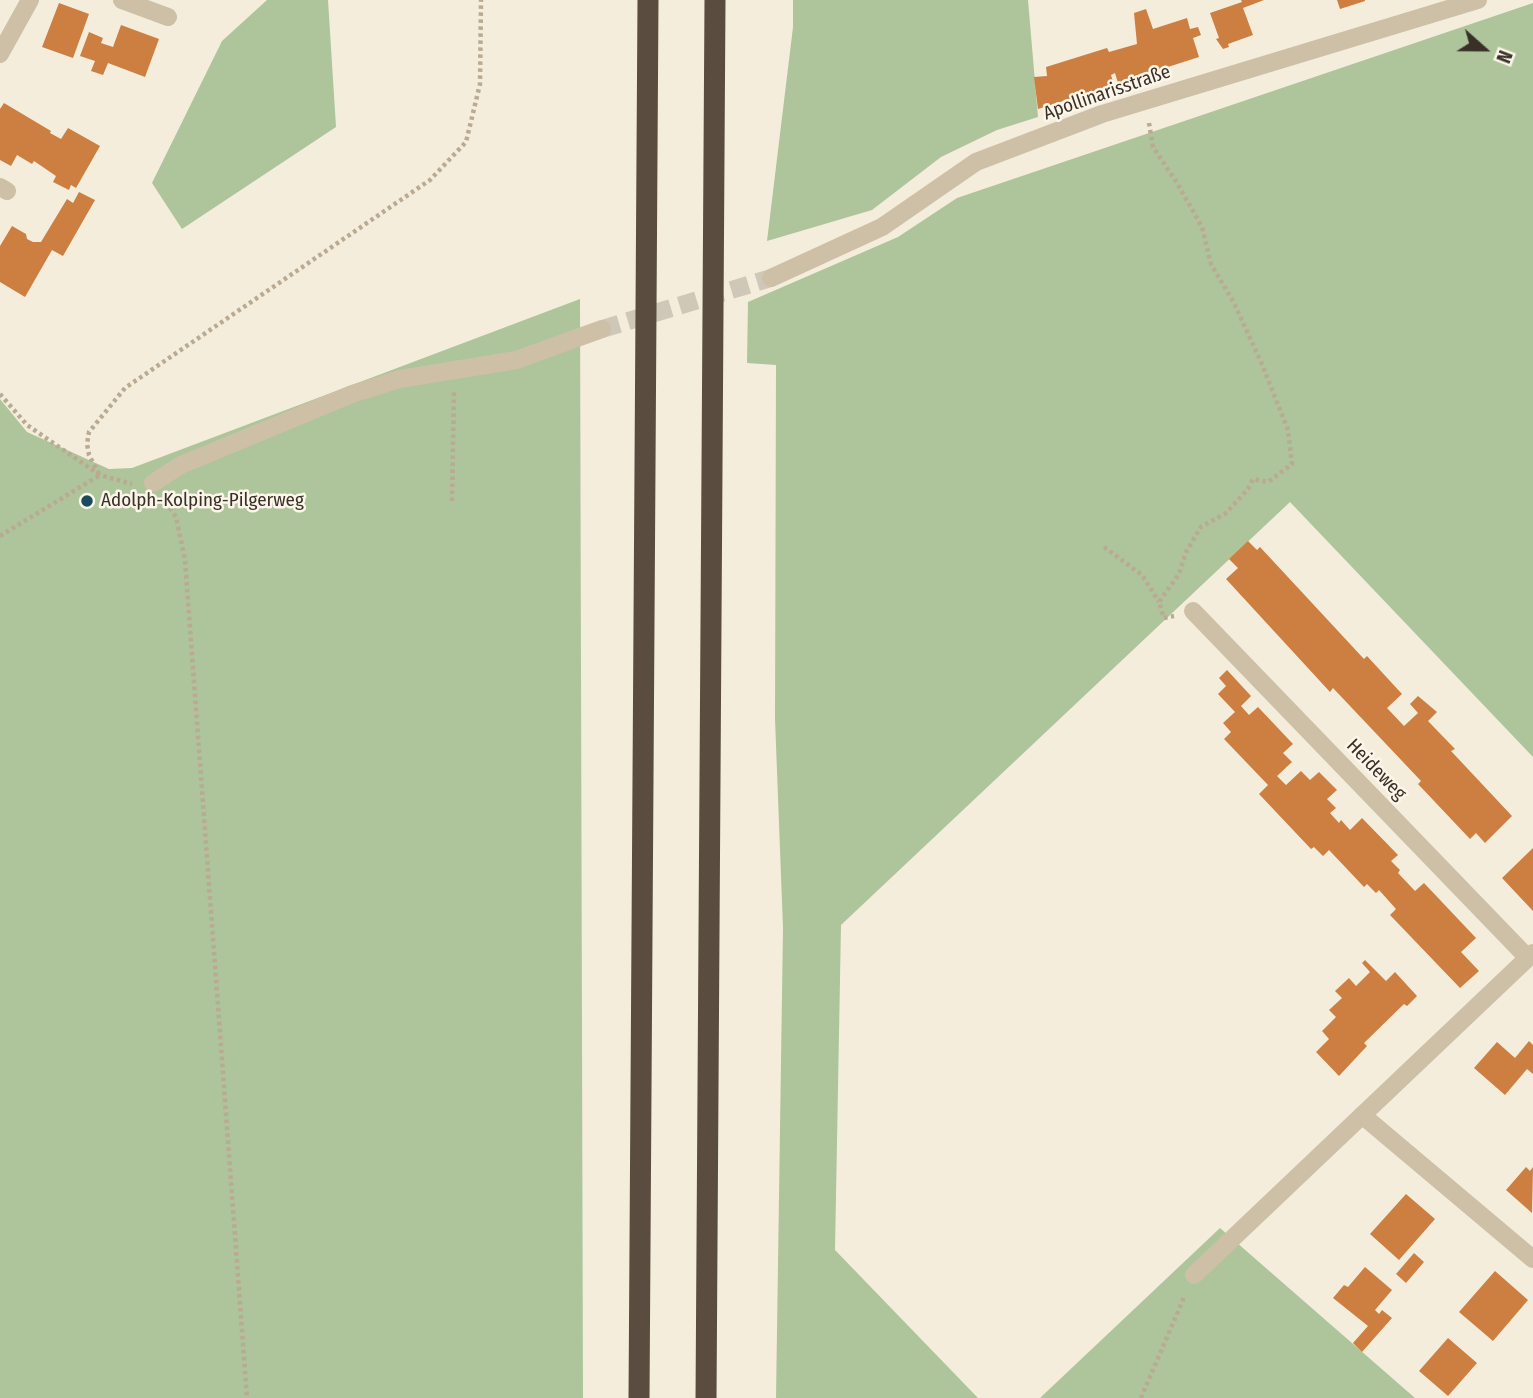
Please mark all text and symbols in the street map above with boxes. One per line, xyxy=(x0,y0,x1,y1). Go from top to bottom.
north arrow xyxy=(1449,14,1519,84)
text: N xyxy=(1491,47,1517,66)
street label: Apollinarisstraße xyxy=(1041,61,1173,125)
place label: Adolph-Kolping-Pilgerweg xyxy=(101,490,304,512)
marker: Adolph-Kolping-Pilgerweg xyxy=(79,493,95,509)
street label: Heideweg xyxy=(1341,735,1411,805)

